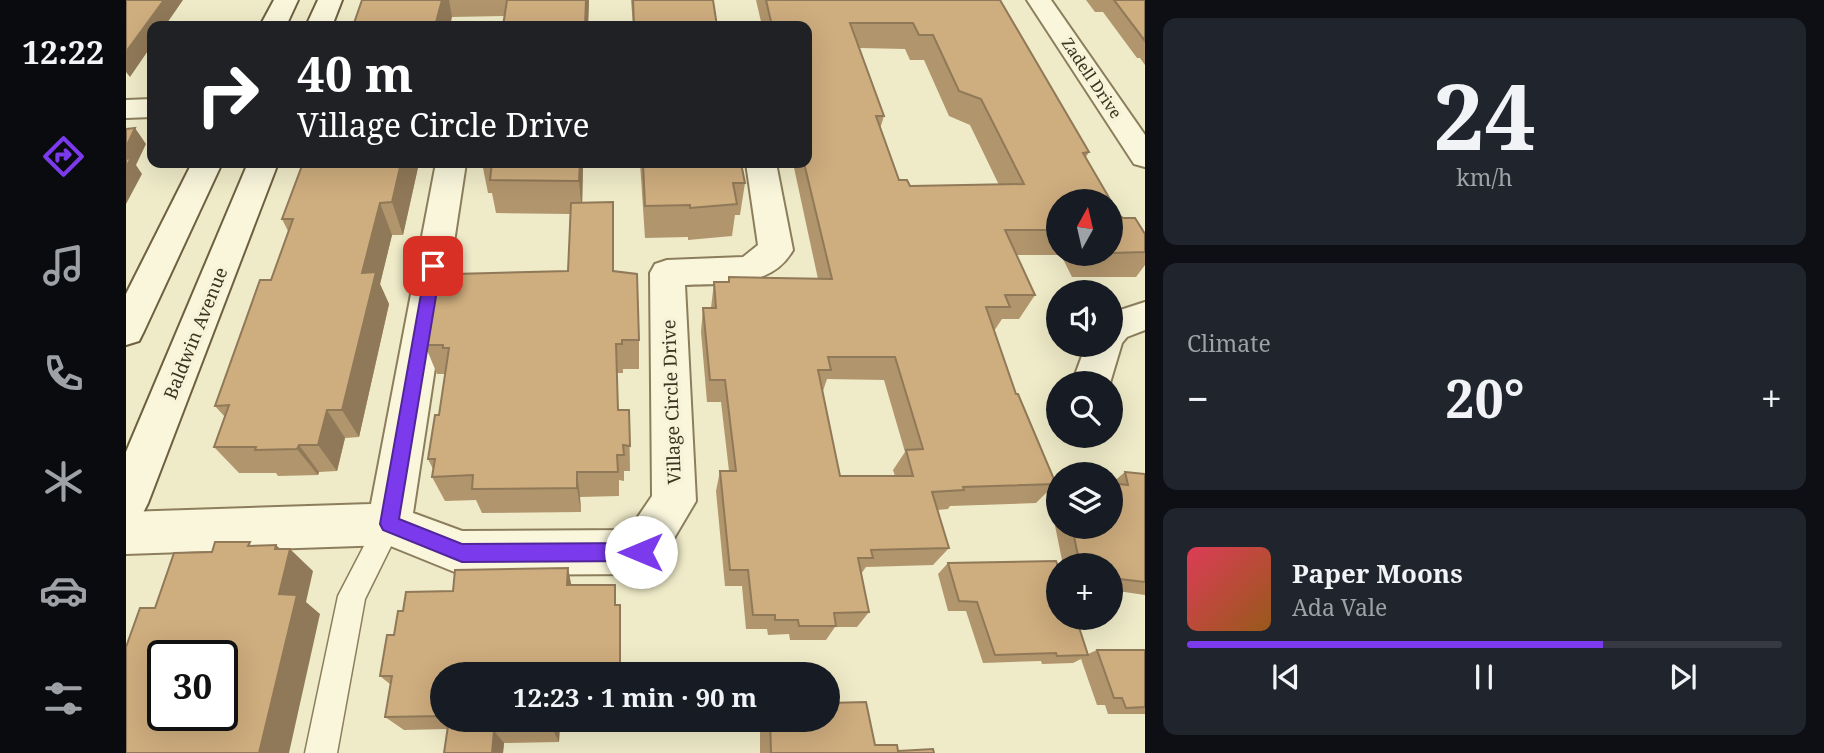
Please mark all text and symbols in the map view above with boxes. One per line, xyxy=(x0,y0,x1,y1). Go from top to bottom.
text: 12:22 xyxy=(22,30,104,73)
street label: Zadell Drive xyxy=(1057,33,1127,123)
text: 40 m xyxy=(297,40,413,106)
icon: right xyxy=(182,49,273,140)
text: 24 xyxy=(1433,53,1536,177)
text: Village Circle Drive xyxy=(297,103,590,146)
icon: directions xyxy=(39,132,88,181)
text: km/h xyxy=(1456,161,1513,193)
north arrow xyxy=(1046,189,1124,266)
map controls xyxy=(1046,189,1123,630)
pin xyxy=(403,236,463,296)
icon: music xyxy=(39,241,88,290)
icon: arrive xyxy=(414,247,452,285)
street label: Baldwin Avenue xyxy=(158,263,232,403)
button: sound xyxy=(1046,280,1123,357)
street label: Village Circle Drive xyxy=(656,319,686,485)
text: Climate xyxy=(1187,327,1271,359)
icon: phone xyxy=(39,349,88,398)
text: 20° xyxy=(1445,362,1525,433)
button: search xyxy=(1046,371,1123,448)
text: − xyxy=(1187,372,1209,424)
text: + xyxy=(1761,372,1782,424)
icon: climate xyxy=(39,457,88,506)
button: layers xyxy=(1046,462,1123,539)
position arrow xyxy=(604,515,678,589)
button: + xyxy=(1046,553,1123,630)
text: Paper Moons xyxy=(1292,555,1463,591)
icon: car xyxy=(39,566,88,615)
text: Ada Vale xyxy=(1292,591,1387,623)
speed limit sign: 30 xyxy=(147,640,238,731)
icon: previous xyxy=(1267,658,1305,696)
icon: pause xyxy=(1465,658,1503,696)
icon: next xyxy=(1664,658,1702,696)
icon: filters xyxy=(39,674,88,723)
text: 12:23 · 1 min · 90 m xyxy=(513,679,757,715)

